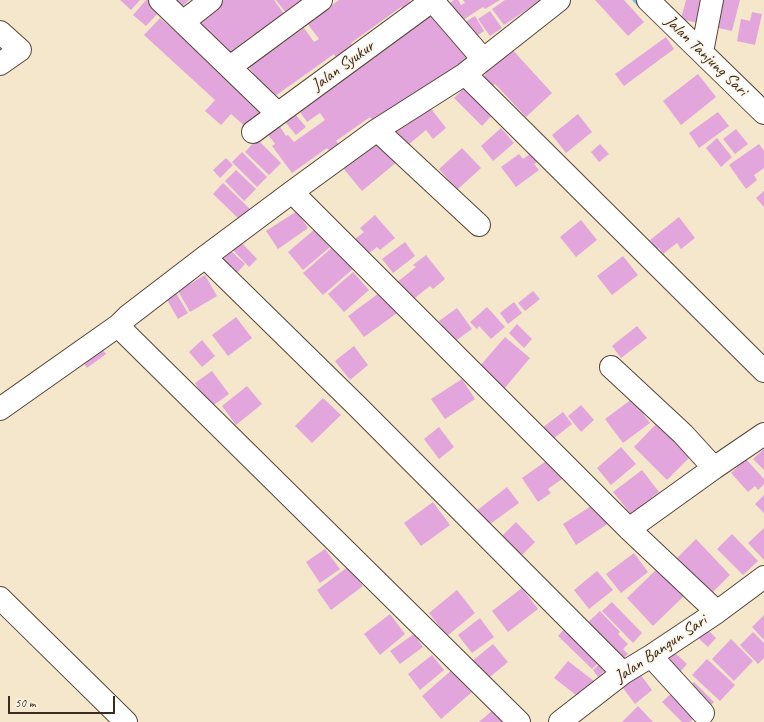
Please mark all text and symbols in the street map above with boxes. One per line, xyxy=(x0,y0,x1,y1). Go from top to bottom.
street label: Jalan Tanjung Sari xyxy=(660,11,752,101)
street label: Jalan Syukur xyxy=(308,36,378,96)
street label: Jalan Bangun Sari xyxy=(611,611,711,687)
scale bar xyxy=(10,688,117,714)
text: 50 m xyxy=(15,695,35,711)

